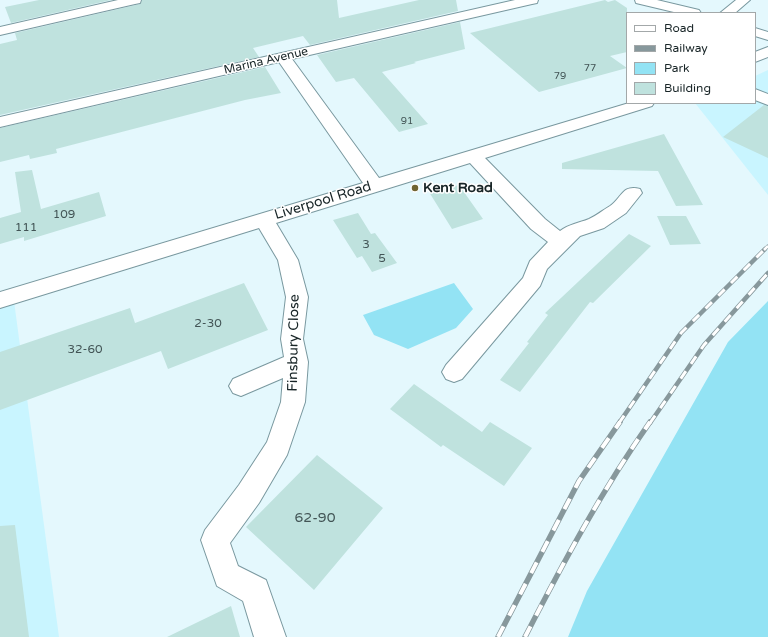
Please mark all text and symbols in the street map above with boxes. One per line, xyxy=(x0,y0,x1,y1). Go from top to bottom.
legend xyxy=(626,12,756,104)
text: Road xyxy=(664,21,694,35)
text: Railway xyxy=(664,41,708,55)
street label: Marina Avenue xyxy=(222,44,310,78)
text: Park xyxy=(664,61,690,75)
house number: 77 xyxy=(584,62,596,74)
house number: 79 xyxy=(554,70,566,82)
text: Building xyxy=(664,81,711,95)
house number: 91 xyxy=(401,115,413,127)
street label: Liverpool Road xyxy=(273,178,373,224)
place label: Kent Road xyxy=(423,180,493,196)
marker: Kent Road xyxy=(410,183,420,193)
house number: 109 xyxy=(53,208,75,222)
house number: 111 xyxy=(15,221,37,235)
house number: 3 xyxy=(362,238,370,252)
house number: 5 xyxy=(378,252,386,266)
street label: Finsbury Close xyxy=(285,294,303,392)
house number: 2-30 xyxy=(194,317,222,331)
house number: 32-60 xyxy=(67,343,103,357)
house number: 62-90 xyxy=(295,510,335,526)

